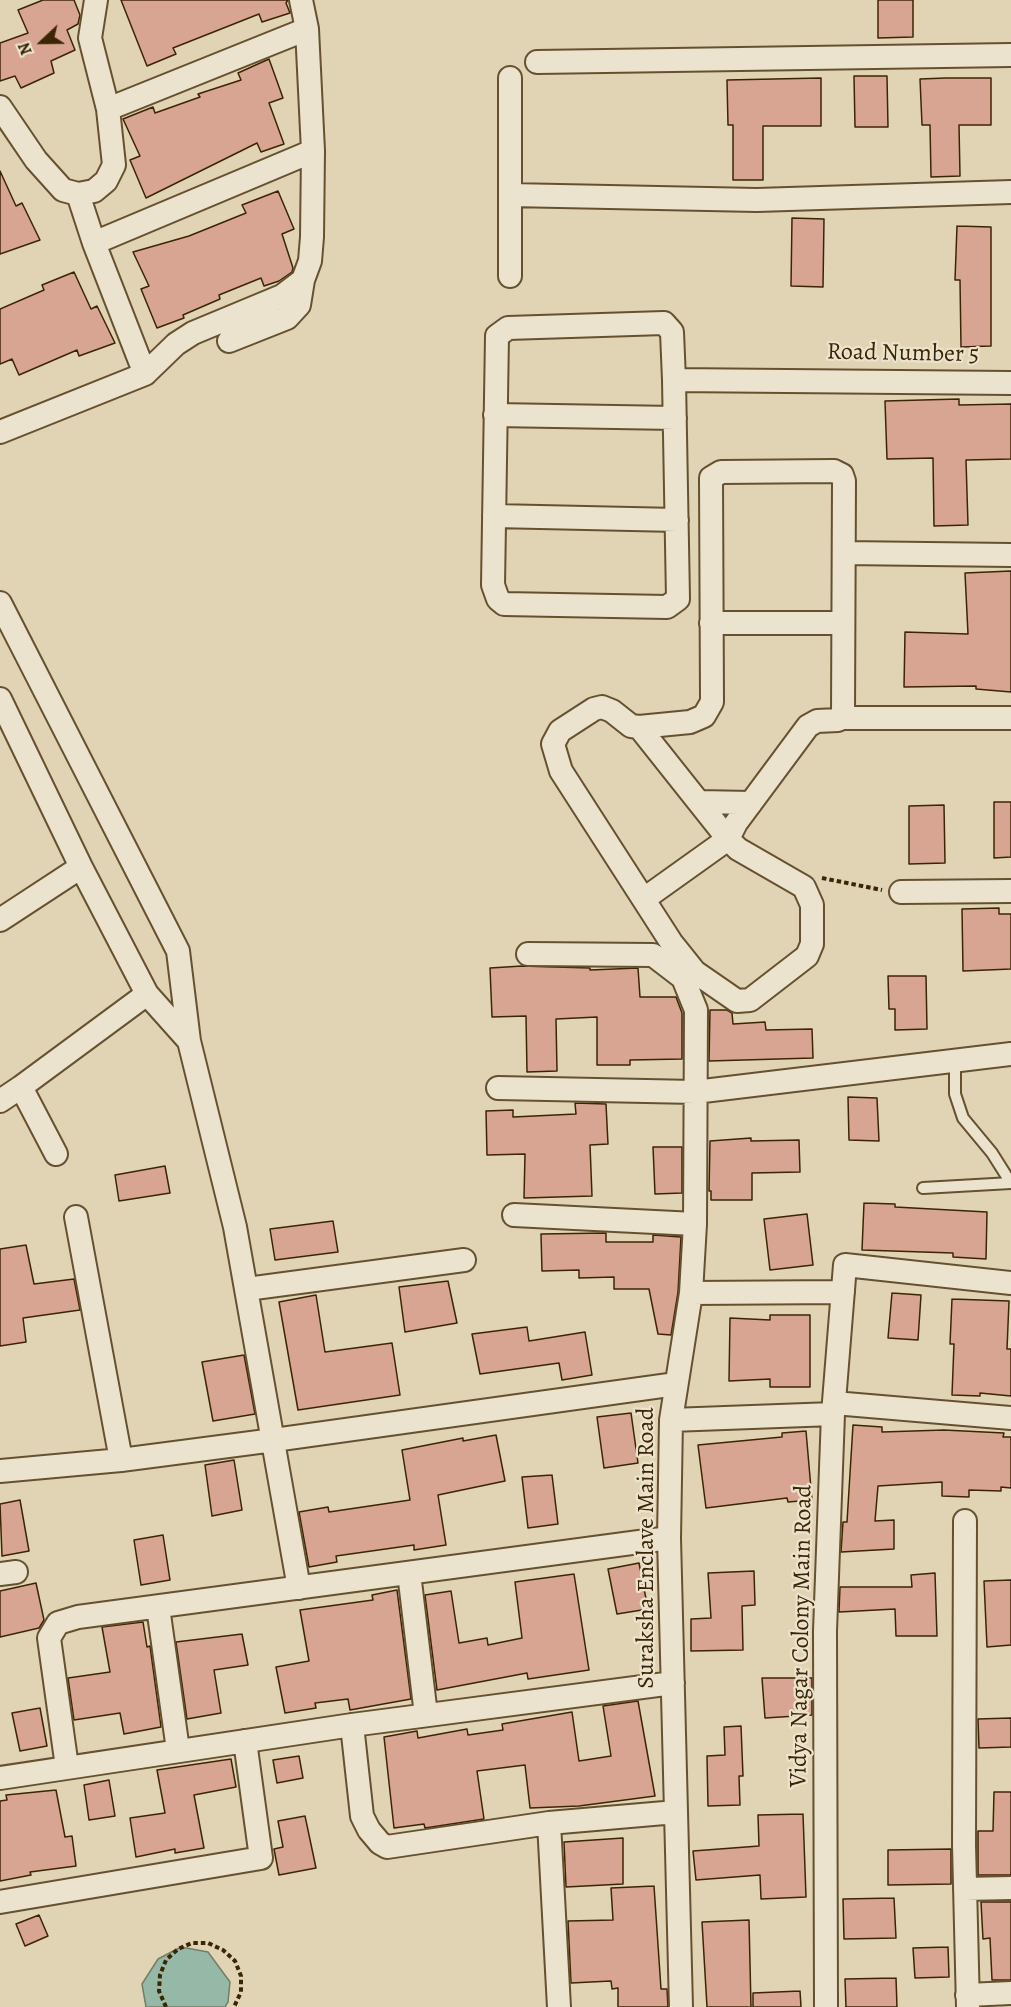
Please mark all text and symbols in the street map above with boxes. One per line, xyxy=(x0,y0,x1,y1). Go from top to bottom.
north arrow xyxy=(12,12,72,72)
text: N xyxy=(13,39,38,58)
street label: Road Number 5 xyxy=(827,338,979,370)
street label: Suraksha Enclave Main Road xyxy=(633,1407,661,1689)
street label: Vidya Nagar Colony Main Road xyxy=(785,1484,819,1788)

